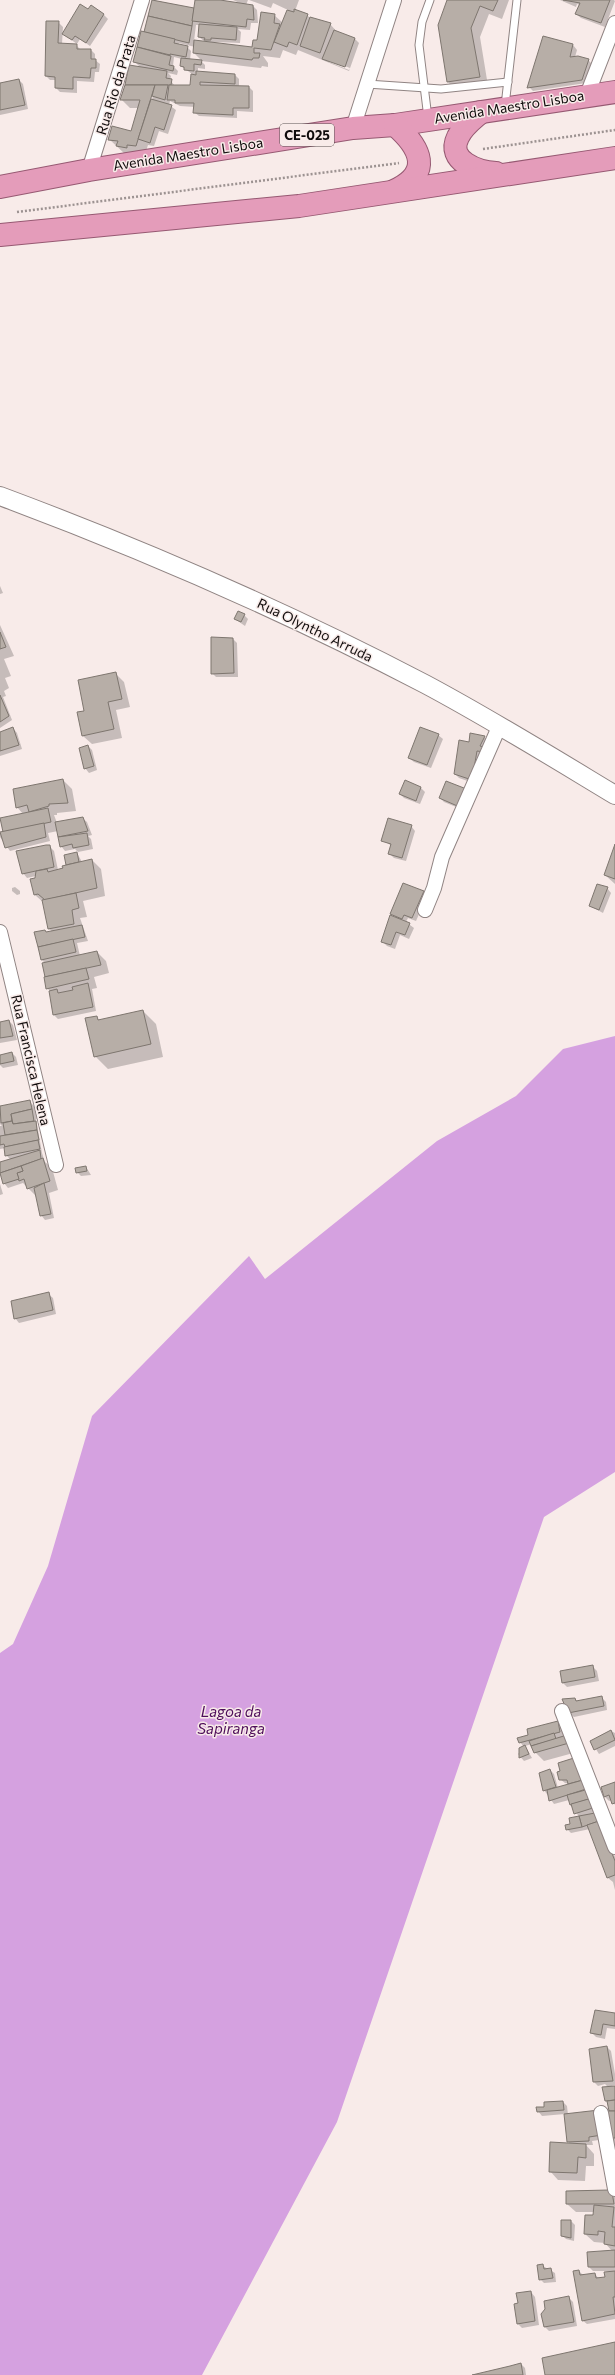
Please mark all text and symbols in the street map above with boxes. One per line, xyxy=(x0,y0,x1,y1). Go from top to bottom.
street label: Rua Rio da Prata xyxy=(92,33,139,137)
street label: Avenida Maestro Lisboa xyxy=(433,86,585,127)
road number: CE-025 xyxy=(280,124,334,146)
street label: Avenida Maestro Lisboa xyxy=(112,133,264,174)
street label: Rua Olyntho Arruda xyxy=(255,594,376,665)
street label: Rua Francisca Helena xyxy=(8,993,55,1127)
water label: Lagoa da Sapiranga xyxy=(197,1702,265,1737)

